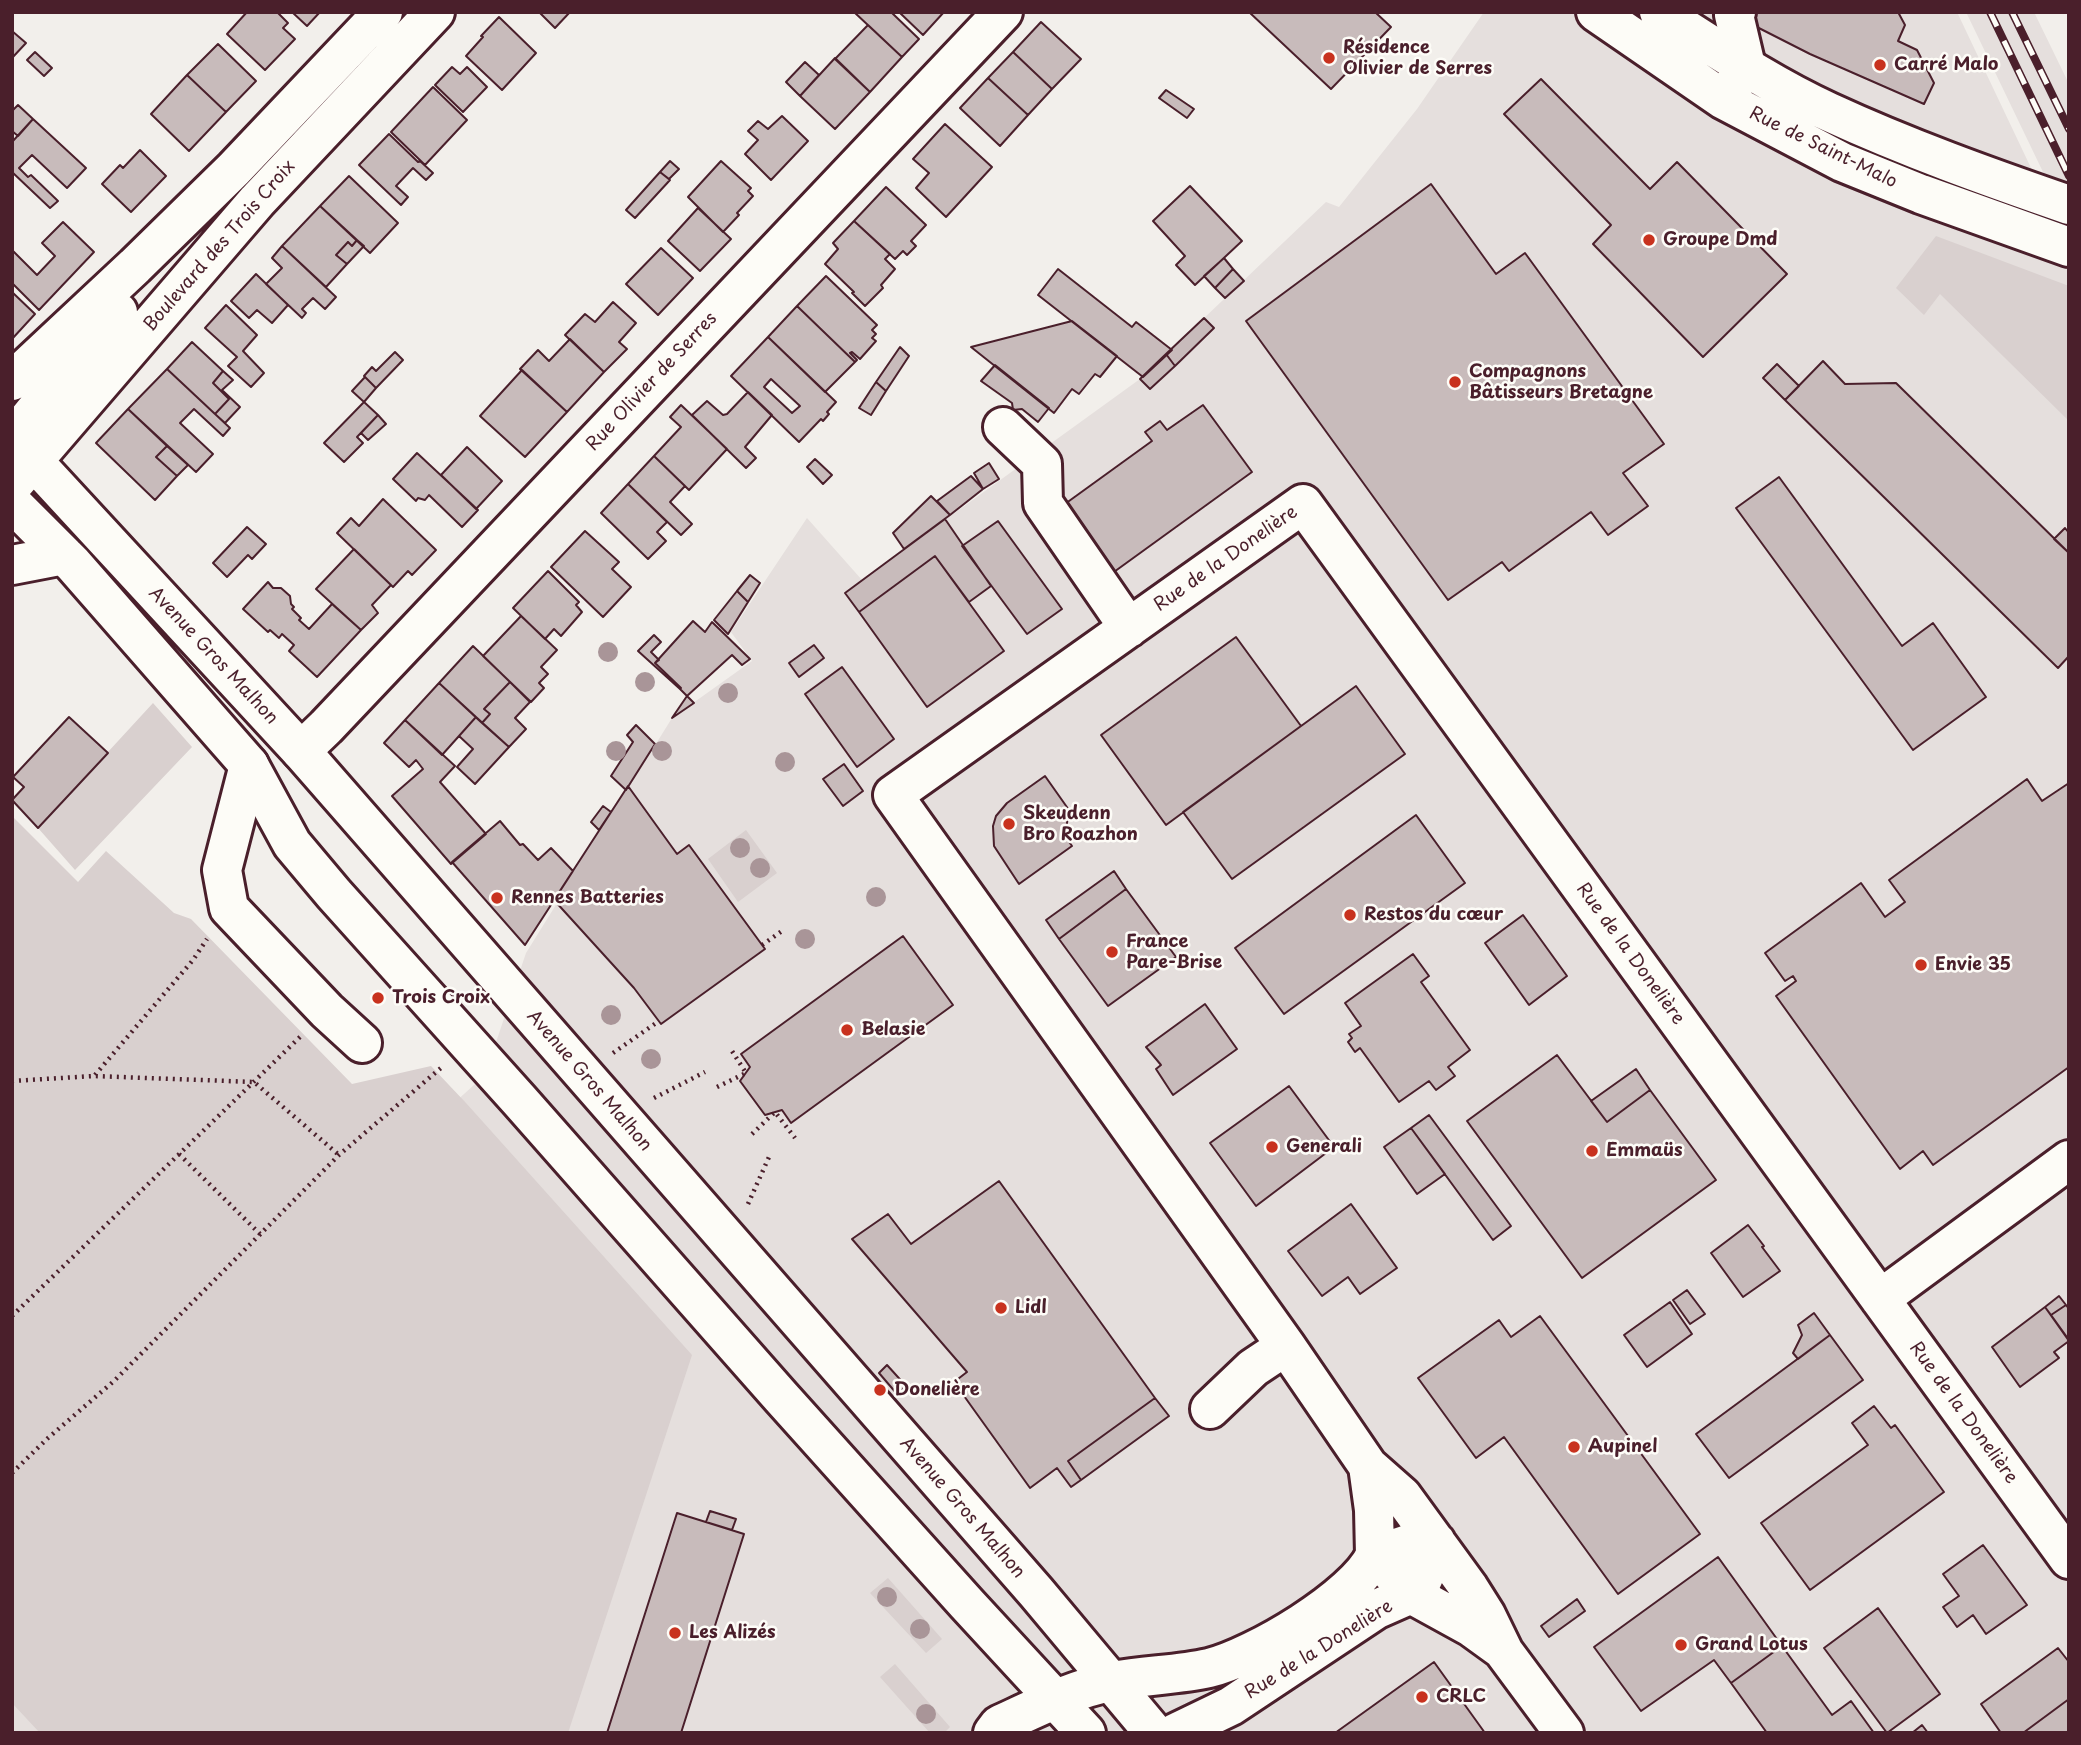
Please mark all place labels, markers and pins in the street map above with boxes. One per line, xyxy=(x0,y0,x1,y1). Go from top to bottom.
place label: Résidence Olivier de Serres xyxy=(1343,37,1492,80)
marker: Résidence Olivier de Serres xyxy=(1321,50,1337,66)
place label: Carré Malo xyxy=(1894,54,1998,76)
marker: Carré Malo xyxy=(1872,57,1888,73)
place label: Groupe Dmd xyxy=(1663,229,1777,251)
marker: Groupe Dmd xyxy=(1641,232,1657,248)
place label: Compagnons Bâtisseurs Bretagne xyxy=(1469,361,1653,404)
marker: Compagnons Bâtisseurs Bretagne xyxy=(1447,374,1463,390)
place label: Skeudenn Bro Roazhon xyxy=(1023,803,1138,846)
marker: Skeudenn Bro Roazhon xyxy=(1001,816,1017,832)
place label: Rennes Batteries xyxy=(511,887,664,909)
marker: Rennes Batteries xyxy=(489,890,505,906)
place label: Restos du cœur xyxy=(1364,904,1503,926)
marker: Restos du cœur xyxy=(1342,907,1358,923)
place label: France Pare-Brise xyxy=(1126,931,1222,974)
marker: France Pare-Brise xyxy=(1104,944,1120,960)
place label: Envie 35 xyxy=(1935,954,2011,976)
marker: Envie 35 xyxy=(1913,957,1929,973)
place label: Trois Croix xyxy=(392,987,490,1009)
marker: Trois Croix xyxy=(370,990,386,1006)
place label: Belasie xyxy=(861,1019,925,1041)
marker: Belasie xyxy=(839,1022,855,1038)
place label: Generali xyxy=(1286,1136,1362,1158)
marker: Generali xyxy=(1264,1139,1280,1155)
place label: Emmaüs xyxy=(1606,1140,1683,1162)
marker: Emmaüs xyxy=(1584,1143,1600,1159)
place label: Lidl xyxy=(1015,1297,1047,1319)
marker: Lidl xyxy=(993,1300,1009,1316)
place label: Donelière xyxy=(894,1379,980,1401)
marker: Donelière xyxy=(872,1382,888,1398)
place label: Aupinel xyxy=(1588,1436,1657,1458)
marker: Aupinel xyxy=(1566,1439,1582,1455)
place label: Les Alizés xyxy=(689,1622,776,1644)
marker: Les Alizés xyxy=(667,1625,683,1641)
place label: Grand Lotus xyxy=(1695,1634,1808,1656)
marker: Grand Lotus xyxy=(1673,1637,1689,1653)
place label: CRLC xyxy=(1436,1686,1486,1708)
marker: CRLC xyxy=(1414,1689,1430,1705)

